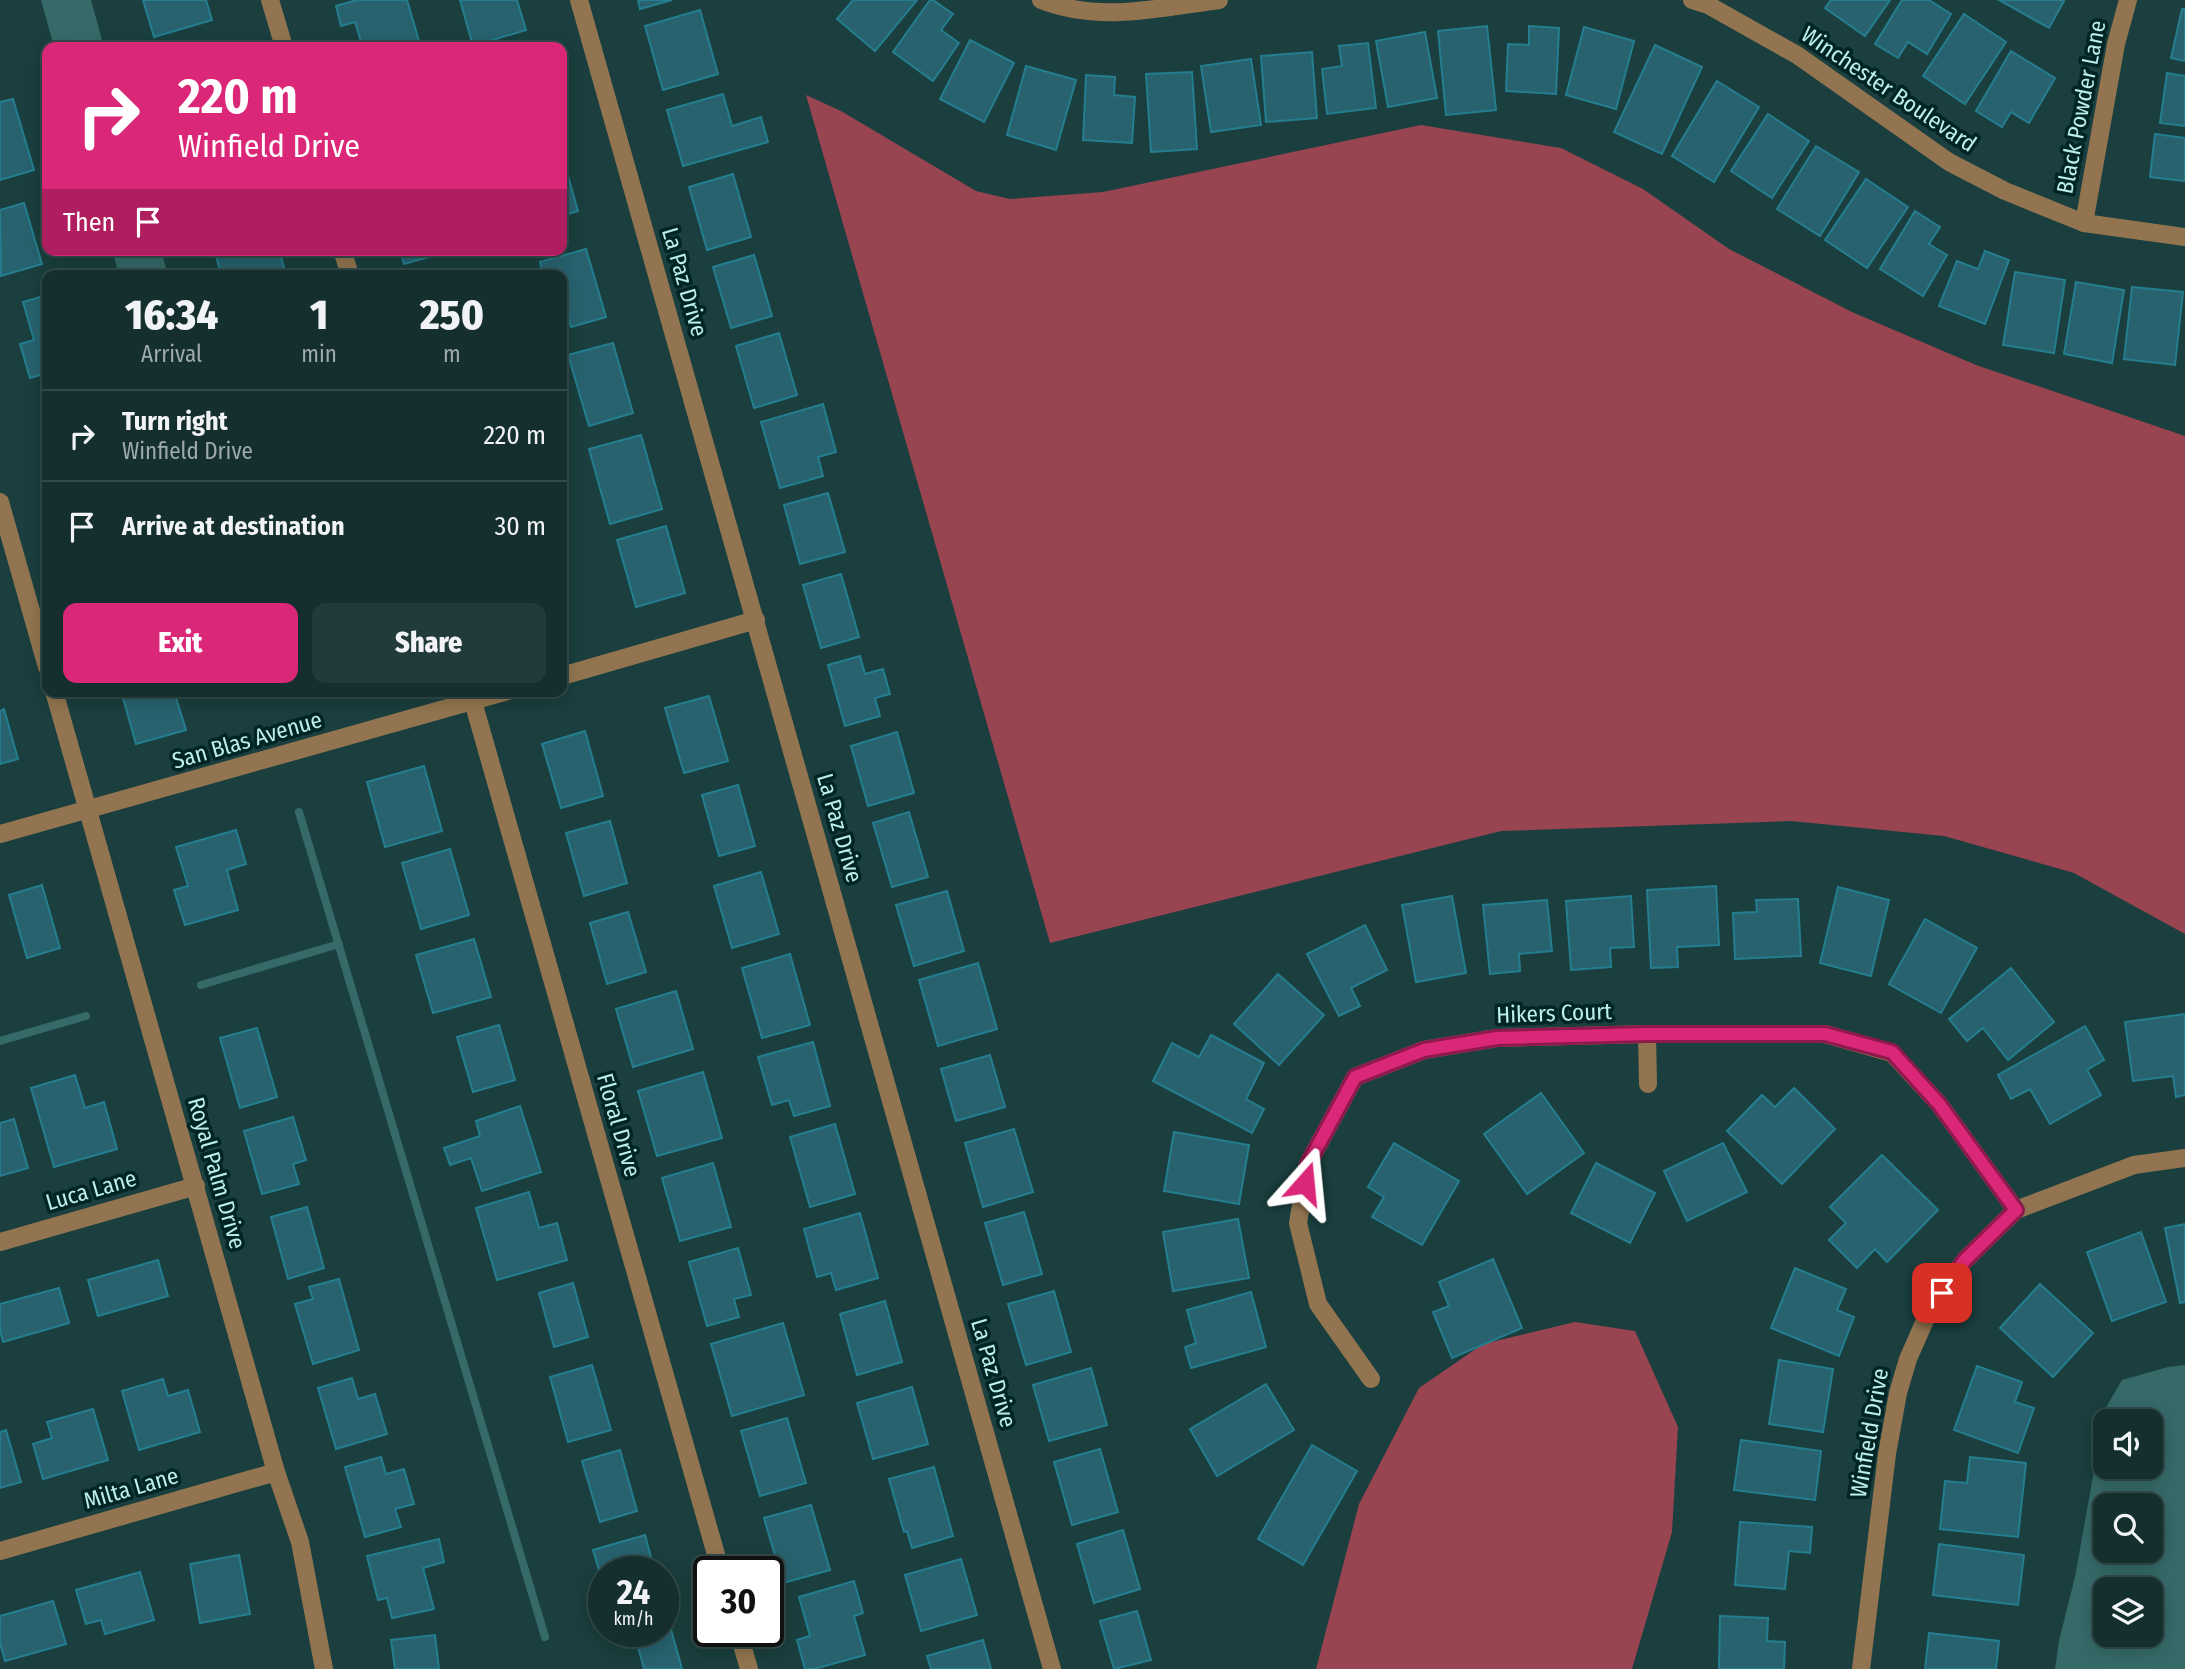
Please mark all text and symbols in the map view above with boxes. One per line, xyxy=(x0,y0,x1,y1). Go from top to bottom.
street label: Black Powder Lane xyxy=(2050,18,2112,196)
street label: Winchester Boulevard xyxy=(1796,20,1982,158)
text: 220 m xyxy=(178,67,298,126)
icon: right xyxy=(63,70,154,161)
text: Winfield Drive xyxy=(178,127,360,165)
icon: arrive xyxy=(129,203,167,241)
text: Then xyxy=(63,207,115,238)
street label: La Paz Drive xyxy=(656,224,714,340)
text: 16:34 xyxy=(125,290,218,340)
text: 1 xyxy=(310,290,328,340)
text: 250 xyxy=(420,290,484,340)
text: Arrival xyxy=(141,340,202,368)
text: min xyxy=(301,340,337,368)
text: m xyxy=(443,340,461,368)
text: Turn right xyxy=(122,406,228,437)
icon: right xyxy=(63,417,101,455)
text: 220 m xyxy=(483,420,546,451)
text: Winfield Drive xyxy=(122,437,253,465)
icon: arrive xyxy=(63,508,101,546)
text: Arrive at destination xyxy=(122,511,345,542)
text: 30 m xyxy=(495,511,546,542)
button: Exit xyxy=(63,603,298,683)
button: Share xyxy=(312,603,546,683)
street label: San Blas Avenue xyxy=(169,705,325,775)
street label: La Paz Drive xyxy=(811,770,869,886)
street label: Hikers Court xyxy=(1496,997,1613,1029)
street label: Floral Drive xyxy=(591,1070,647,1180)
street label: Royal Palm Drive xyxy=(182,1094,252,1252)
position arrow xyxy=(1268,1146,1342,1220)
street label: Luca Lane xyxy=(42,1164,140,1216)
pin xyxy=(1912,1263,1972,1323)
icon: arrive xyxy=(1923,1274,1961,1312)
street label: La Paz Drive xyxy=(965,1315,1023,1431)
street label: Winfield Drive xyxy=(1844,1366,1894,1500)
map controls xyxy=(2093,1409,2163,1647)
button: sound xyxy=(2093,1409,2163,1479)
street label: Milta Lane xyxy=(80,1461,182,1515)
button: search xyxy=(2093,1493,2163,1563)
speed limit sign: 30 xyxy=(693,1556,784,1647)
text: 24 xyxy=(617,1571,650,1613)
button: layers xyxy=(2093,1577,2163,1647)
text: km/h xyxy=(613,1608,654,1630)

